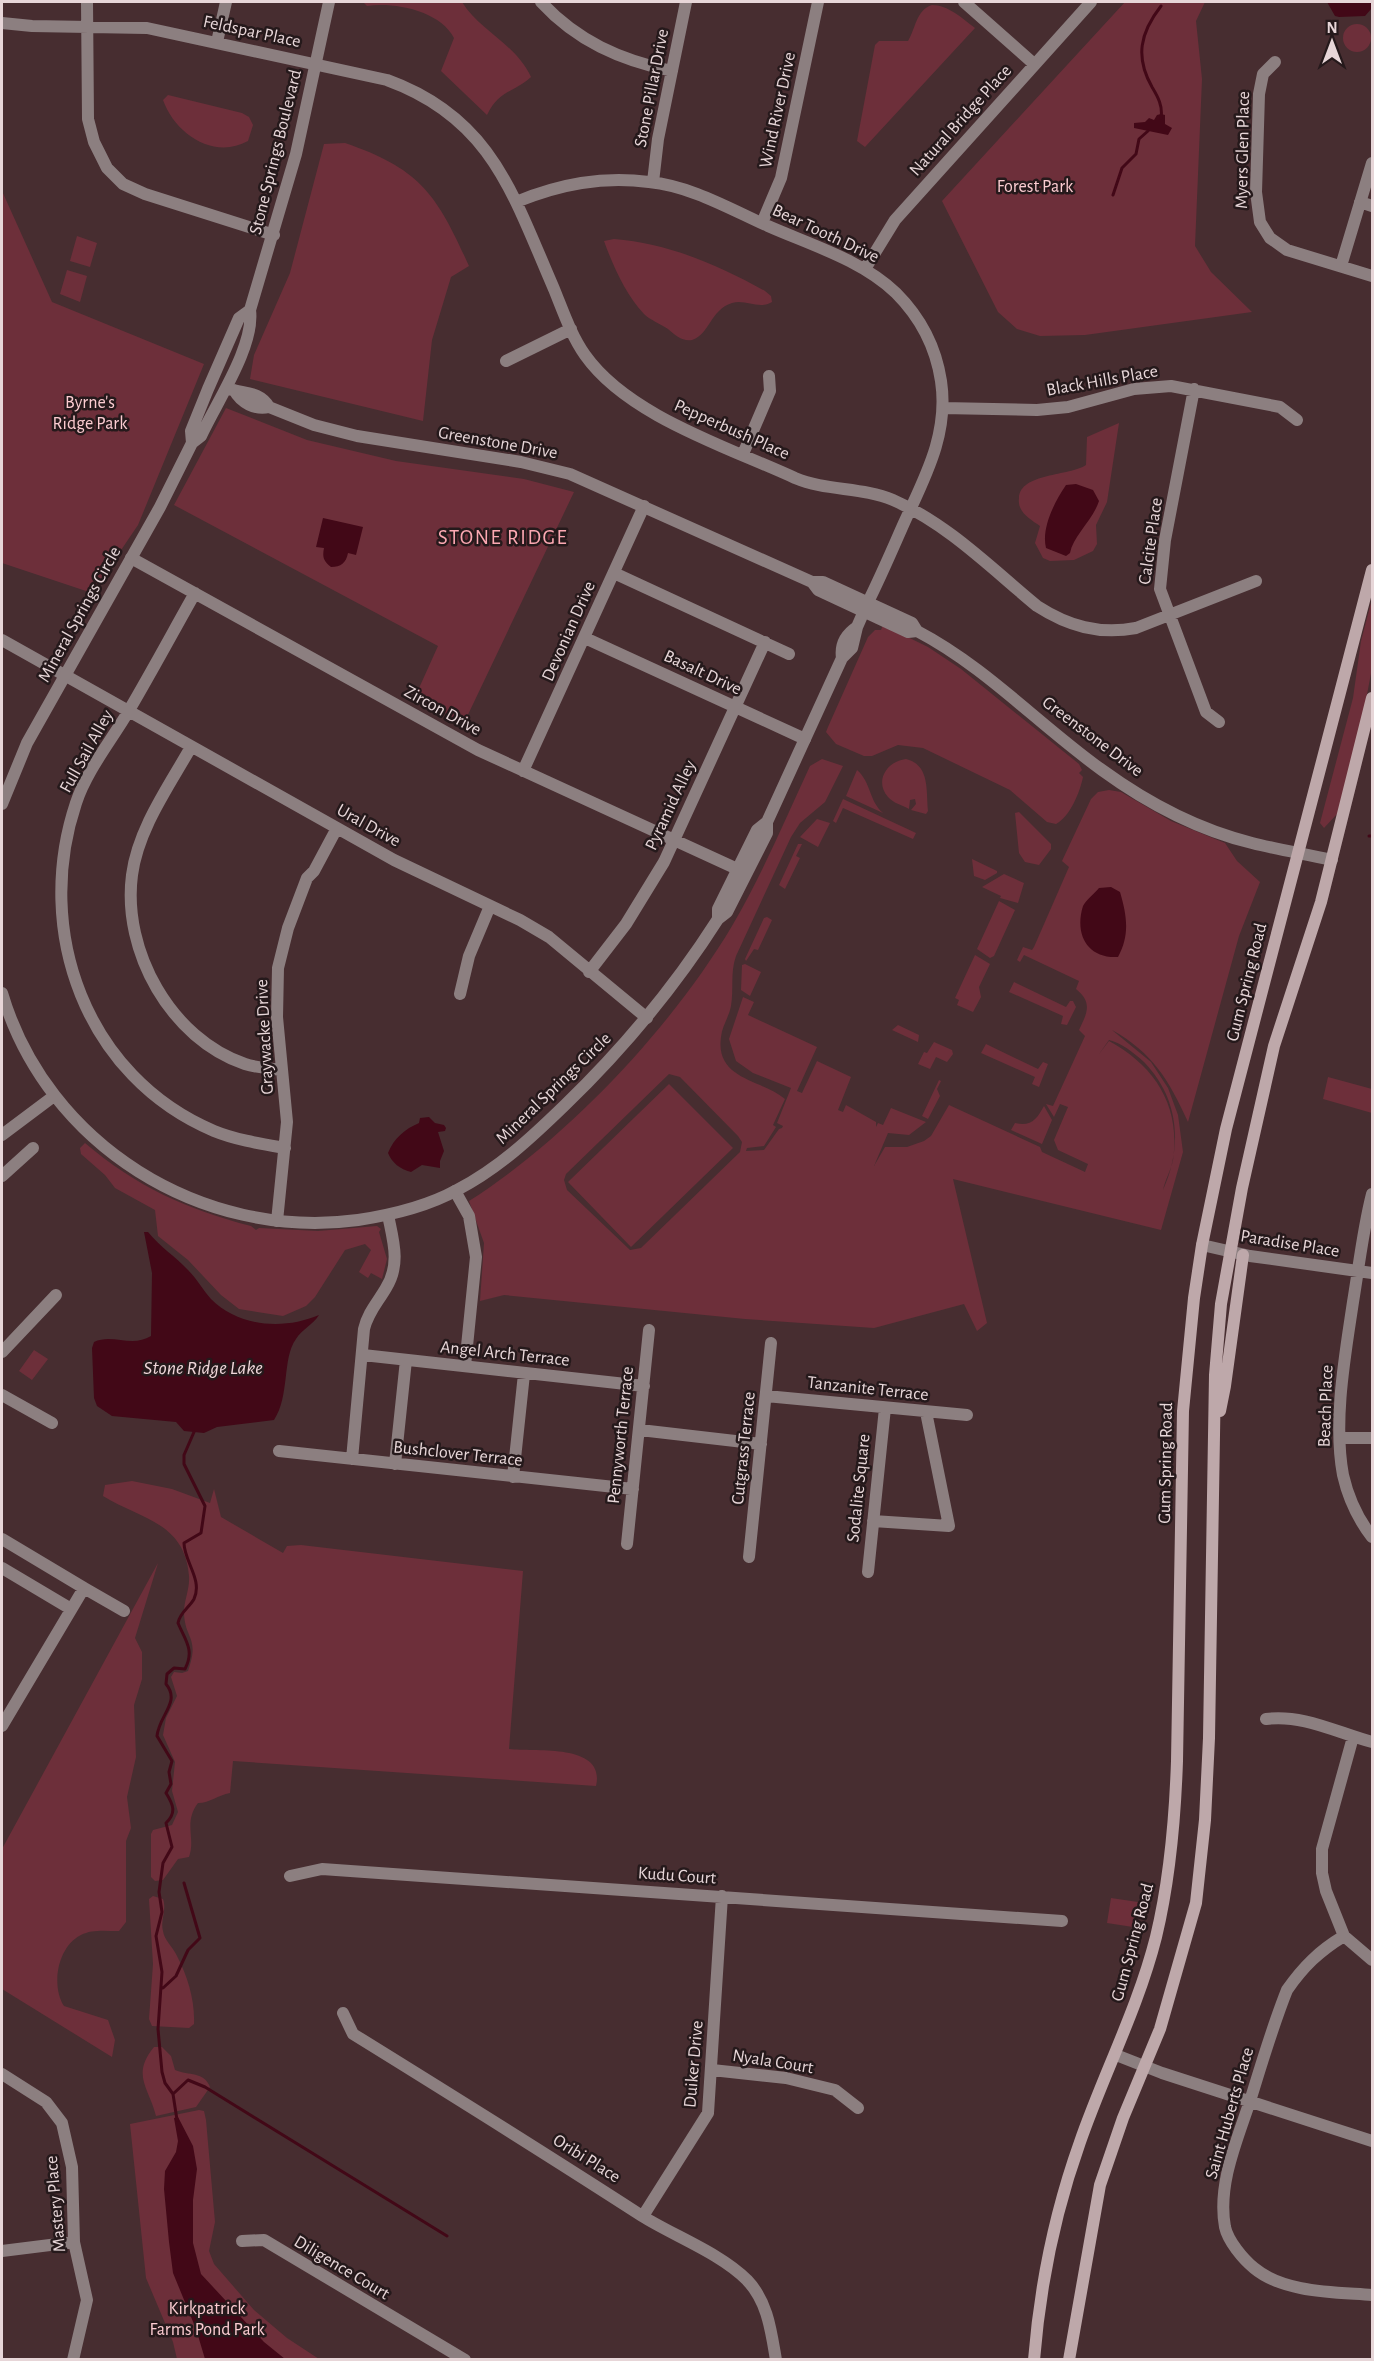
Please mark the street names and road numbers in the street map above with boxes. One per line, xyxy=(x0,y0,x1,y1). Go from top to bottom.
street label: Feldspar Place xyxy=(201,13,302,51)
street label: Stone Pillar Drive xyxy=(632,27,672,149)
street label: Wind River Drive xyxy=(757,51,799,170)
street label: Natural Bridge Place xyxy=(906,62,1015,180)
street label: Stone Springs Boulevard xyxy=(247,68,305,237)
street label: Myers Glen Place xyxy=(1233,91,1253,209)
street label: Bear Tooth Drive xyxy=(769,201,882,266)
street label: Black Hills Place xyxy=(1045,362,1159,400)
street label: Pepperbush Place xyxy=(671,396,792,463)
street label: Greenstone Drive xyxy=(437,424,559,462)
street label: Calcite Place xyxy=(1136,497,1166,586)
street label: Mineral Springs Circle xyxy=(35,544,125,685)
street label: Devonian Drive xyxy=(539,579,599,684)
street label: Basalt Drive xyxy=(661,647,744,699)
street label: Zircon Drive xyxy=(401,682,484,739)
street label: Greenstone Drive xyxy=(1039,693,1146,780)
street label: Full Sail Alley xyxy=(57,707,117,796)
street label: Pyramid Alley xyxy=(642,757,700,853)
street label: Ural Drive xyxy=(334,801,403,851)
street label: Gum Spring Road xyxy=(1224,921,1270,1043)
street label: Graywacke Drive xyxy=(253,979,277,1095)
street label: Mineral Springs Circle xyxy=(493,1029,615,1148)
street label: Paradise Place xyxy=(1239,1227,1341,1261)
street label: Angel Arch Terrace xyxy=(439,1338,571,1370)
street label: Beach Place xyxy=(1316,1364,1336,1448)
street label: Pennyworth Terrace xyxy=(605,1366,637,1505)
street label: Tanzanite Terrace xyxy=(806,1374,929,1404)
street label: Cutgrass Terrace xyxy=(729,1391,759,1506)
street label: Gum Spring Road xyxy=(1156,1402,1176,1524)
street label: Sodalite Square xyxy=(844,1433,874,1543)
street label: Bushclover Terrace xyxy=(392,1438,524,1470)
street label: Kudu Court xyxy=(637,1864,717,1888)
street label: Gum Spring Road xyxy=(1109,1881,1157,2003)
street label: Duiker Drive xyxy=(681,2020,707,2109)
street label: Saint Huberts Place xyxy=(1203,2045,1257,2181)
street label: Nyala Court xyxy=(731,2047,815,2077)
street label: Oribi Place xyxy=(550,2131,623,2186)
street label: Mastery Place xyxy=(43,2155,69,2253)
street label: Diligence Court xyxy=(291,2232,393,2303)

